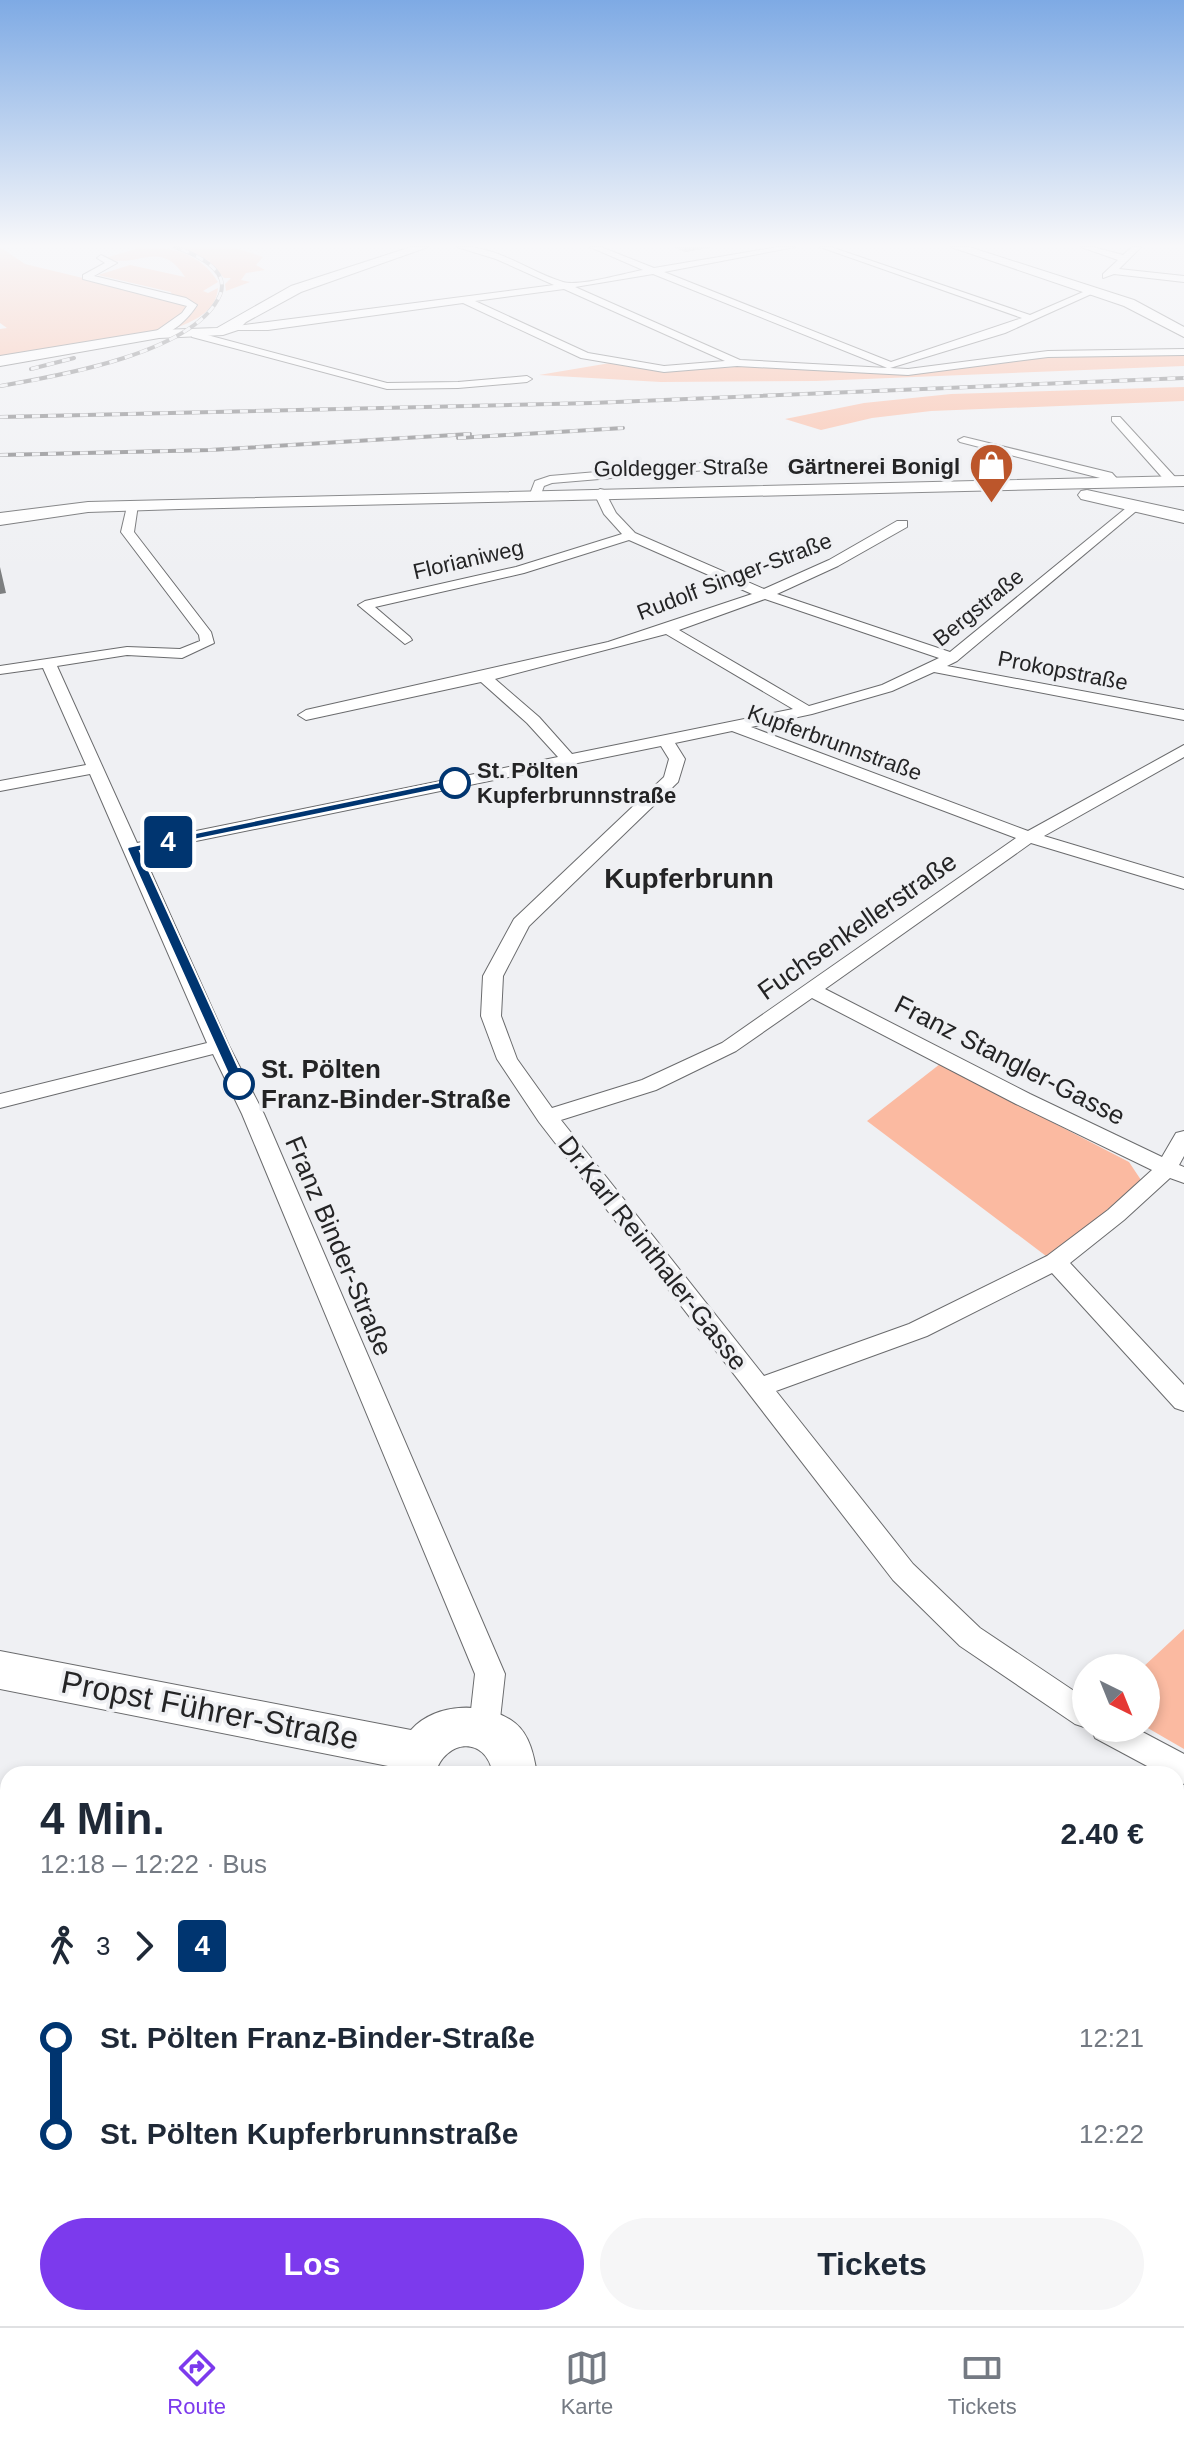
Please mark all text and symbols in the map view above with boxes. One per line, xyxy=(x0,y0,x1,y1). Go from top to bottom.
shop icon: Gärtnerei Bonigl xyxy=(967,442,1015,505)
street label: Goldegger Straße xyxy=(593,453,769,482)
place label: Gärtnerei Bonigl xyxy=(788,454,960,479)
street label: Rudolf Singer-Straße xyxy=(633,528,835,625)
street label: Florianiweg xyxy=(410,535,526,584)
street label: Bergstraße xyxy=(928,563,1028,651)
street label: Prokopstraße xyxy=(996,646,1130,695)
street label: Kupferbrunnstraße xyxy=(744,699,925,786)
place label: St. Pölten Kupferbrunnstraße xyxy=(477,758,676,808)
marker: St. Pölten Kupferbrunnstraße xyxy=(440,768,470,798)
line badge: 4 xyxy=(142,816,194,868)
text: 4 xyxy=(160,826,176,857)
street label: Fuchsenkellerstraße xyxy=(752,846,962,1006)
district label: Kupferbrunn xyxy=(604,863,774,894)
street label: Franz Stangler-Gasse xyxy=(890,989,1130,1131)
place label: St. Pölten Franz-Binder-Straße xyxy=(261,1054,511,1114)
marker: St. Pölten Franz-Binder-Straße xyxy=(224,1069,254,1099)
street label: Dr.Karl Reinthaler-Gasse xyxy=(552,1130,754,1376)
street label: Franz Binder-Straße xyxy=(279,1132,399,1360)
north arrow xyxy=(1072,1654,1160,1742)
map controls xyxy=(1072,1654,1160,1742)
street label: Propst Führer-Straße xyxy=(58,1663,362,1757)
text: 4 Min. xyxy=(40,1794,165,1843)
text: 2.40 € xyxy=(1061,1817,1144,1850)
text: 12:18 – 12:22 · Bus xyxy=(40,1849,267,1879)
icon: walk xyxy=(40,1924,84,1968)
icon: forward xyxy=(122,1924,166,1968)
text: 4 xyxy=(194,1930,210,1961)
text: 3 xyxy=(96,1931,110,1961)
text: St. Pölten Franz-Binder-Straße xyxy=(100,2021,535,2054)
text: 12:21 xyxy=(1079,2023,1144,2053)
text: St. Pölten Kupferbrunnstraße xyxy=(100,2117,518,2150)
text: 12:22 xyxy=(1079,2119,1144,2149)
button: Los xyxy=(40,2218,584,2310)
button: Tickets xyxy=(600,2218,1144,2310)
tab: Route xyxy=(167,2346,226,2420)
tab: Karte xyxy=(561,2346,613,2420)
tab: Tickets xyxy=(948,2346,1017,2420)

